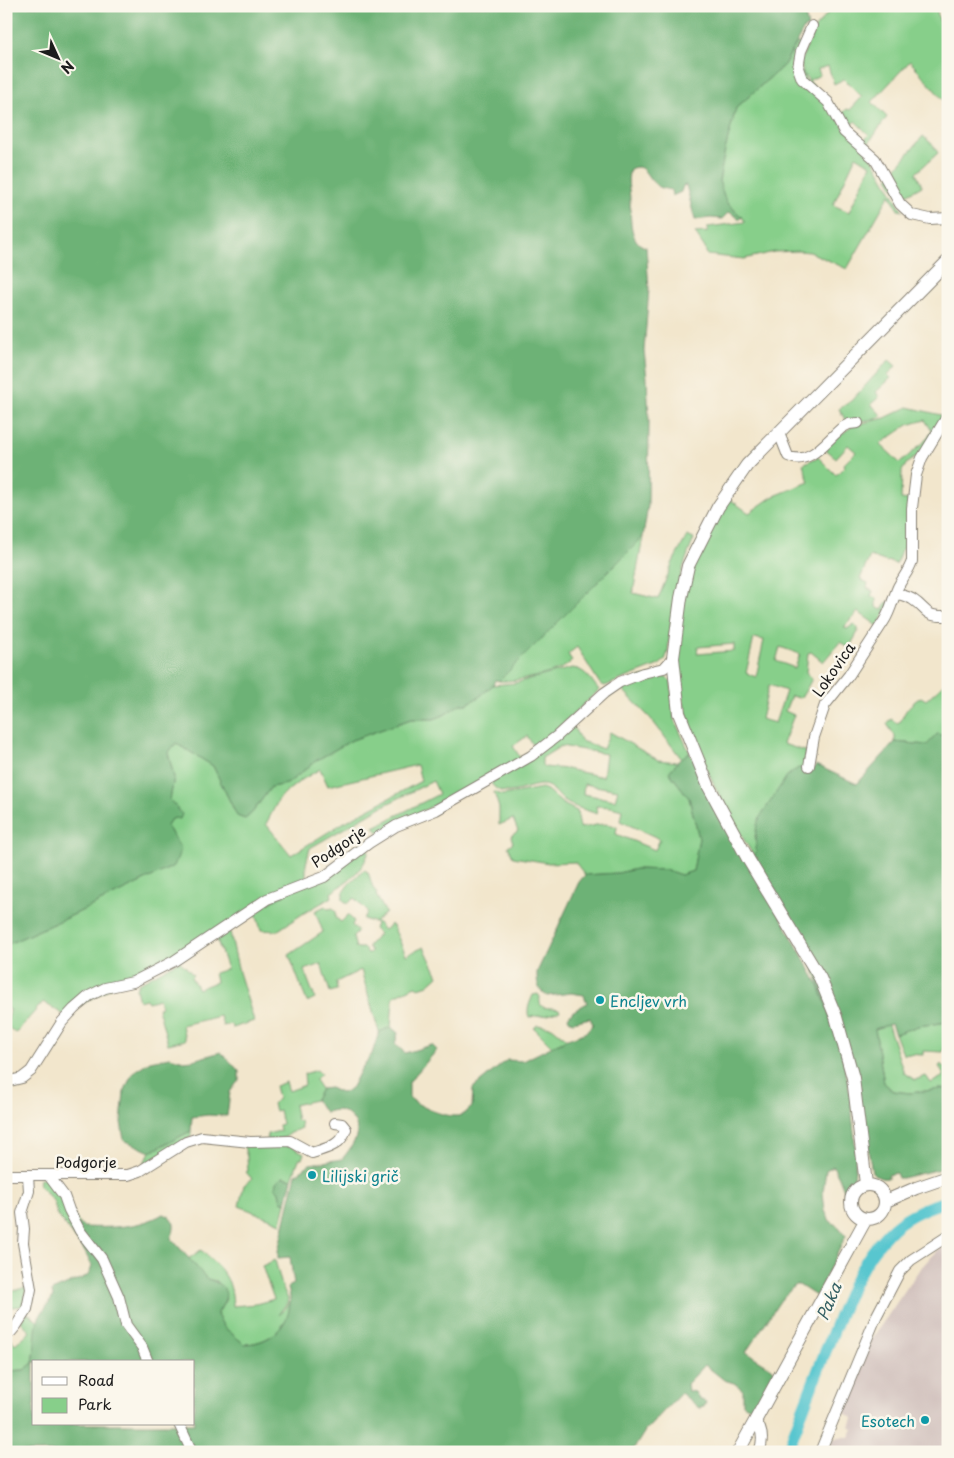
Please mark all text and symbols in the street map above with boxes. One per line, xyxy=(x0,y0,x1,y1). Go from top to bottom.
north arrow xyxy=(32,32,82,82)
text: N xyxy=(56,56,79,79)
street label: Lokovica xyxy=(806,636,861,701)
street label: Podgorje xyxy=(306,819,370,873)
place label: Encljev vrh xyxy=(610,989,687,1012)
marker: Encljev vrh xyxy=(594,994,606,1006)
street label: Podgorje xyxy=(55,1150,117,1173)
place label: Lilijski grič xyxy=(322,1164,399,1187)
marker: Lilijski grič xyxy=(306,1169,318,1181)
water label: Paka xyxy=(809,1278,847,1323)
legend xyxy=(32,1360,195,1426)
text: Road xyxy=(78,1368,114,1391)
text: Park xyxy=(78,1392,112,1415)
place label: Esotech xyxy=(861,1409,915,1432)
marker: Esotech xyxy=(919,1414,931,1426)

